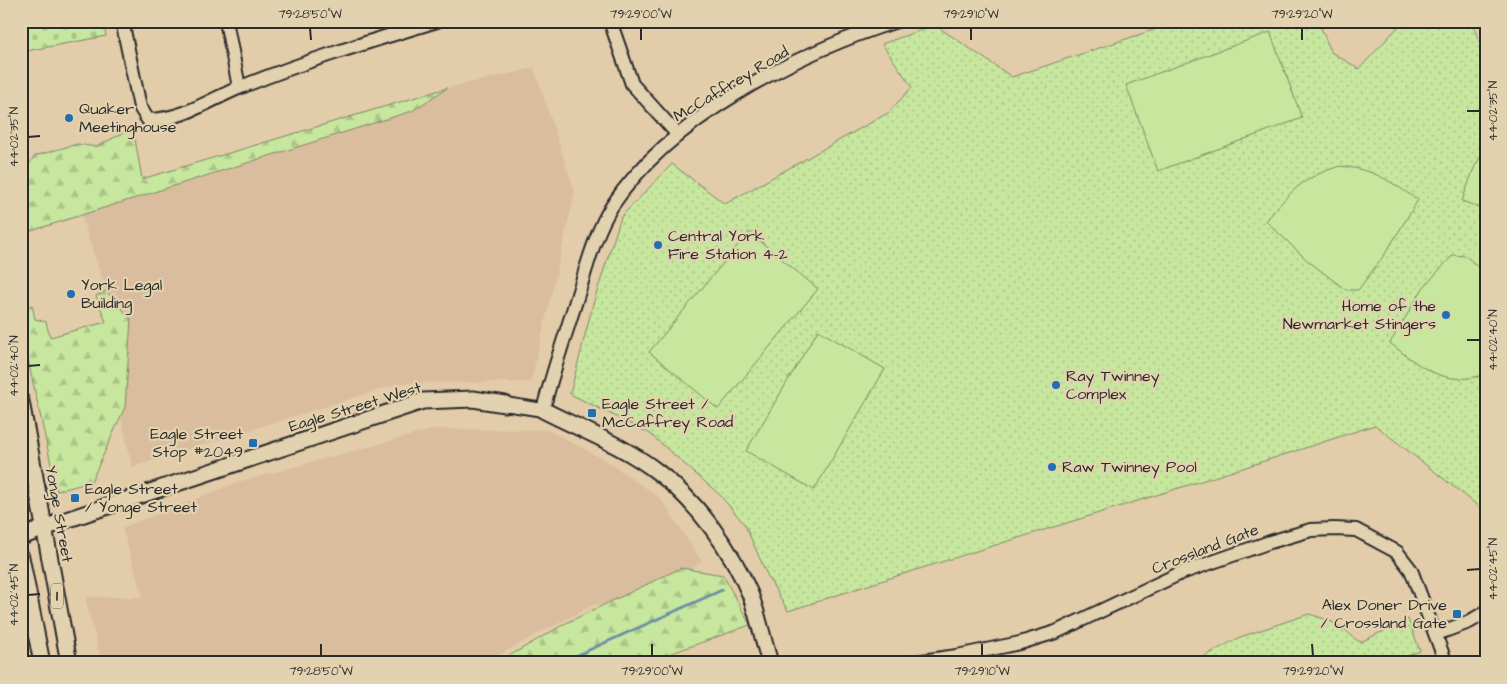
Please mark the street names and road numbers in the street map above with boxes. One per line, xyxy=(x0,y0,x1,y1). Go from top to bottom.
street label: McCaffrey Road xyxy=(669,41,793,128)
street label: Eagle Street West xyxy=(286,376,425,439)
street label: Yonge Street xyxy=(39,464,78,565)
street label: Crossland Gate xyxy=(1148,518,1262,579)
road number: 1 xyxy=(51,584,63,608)

